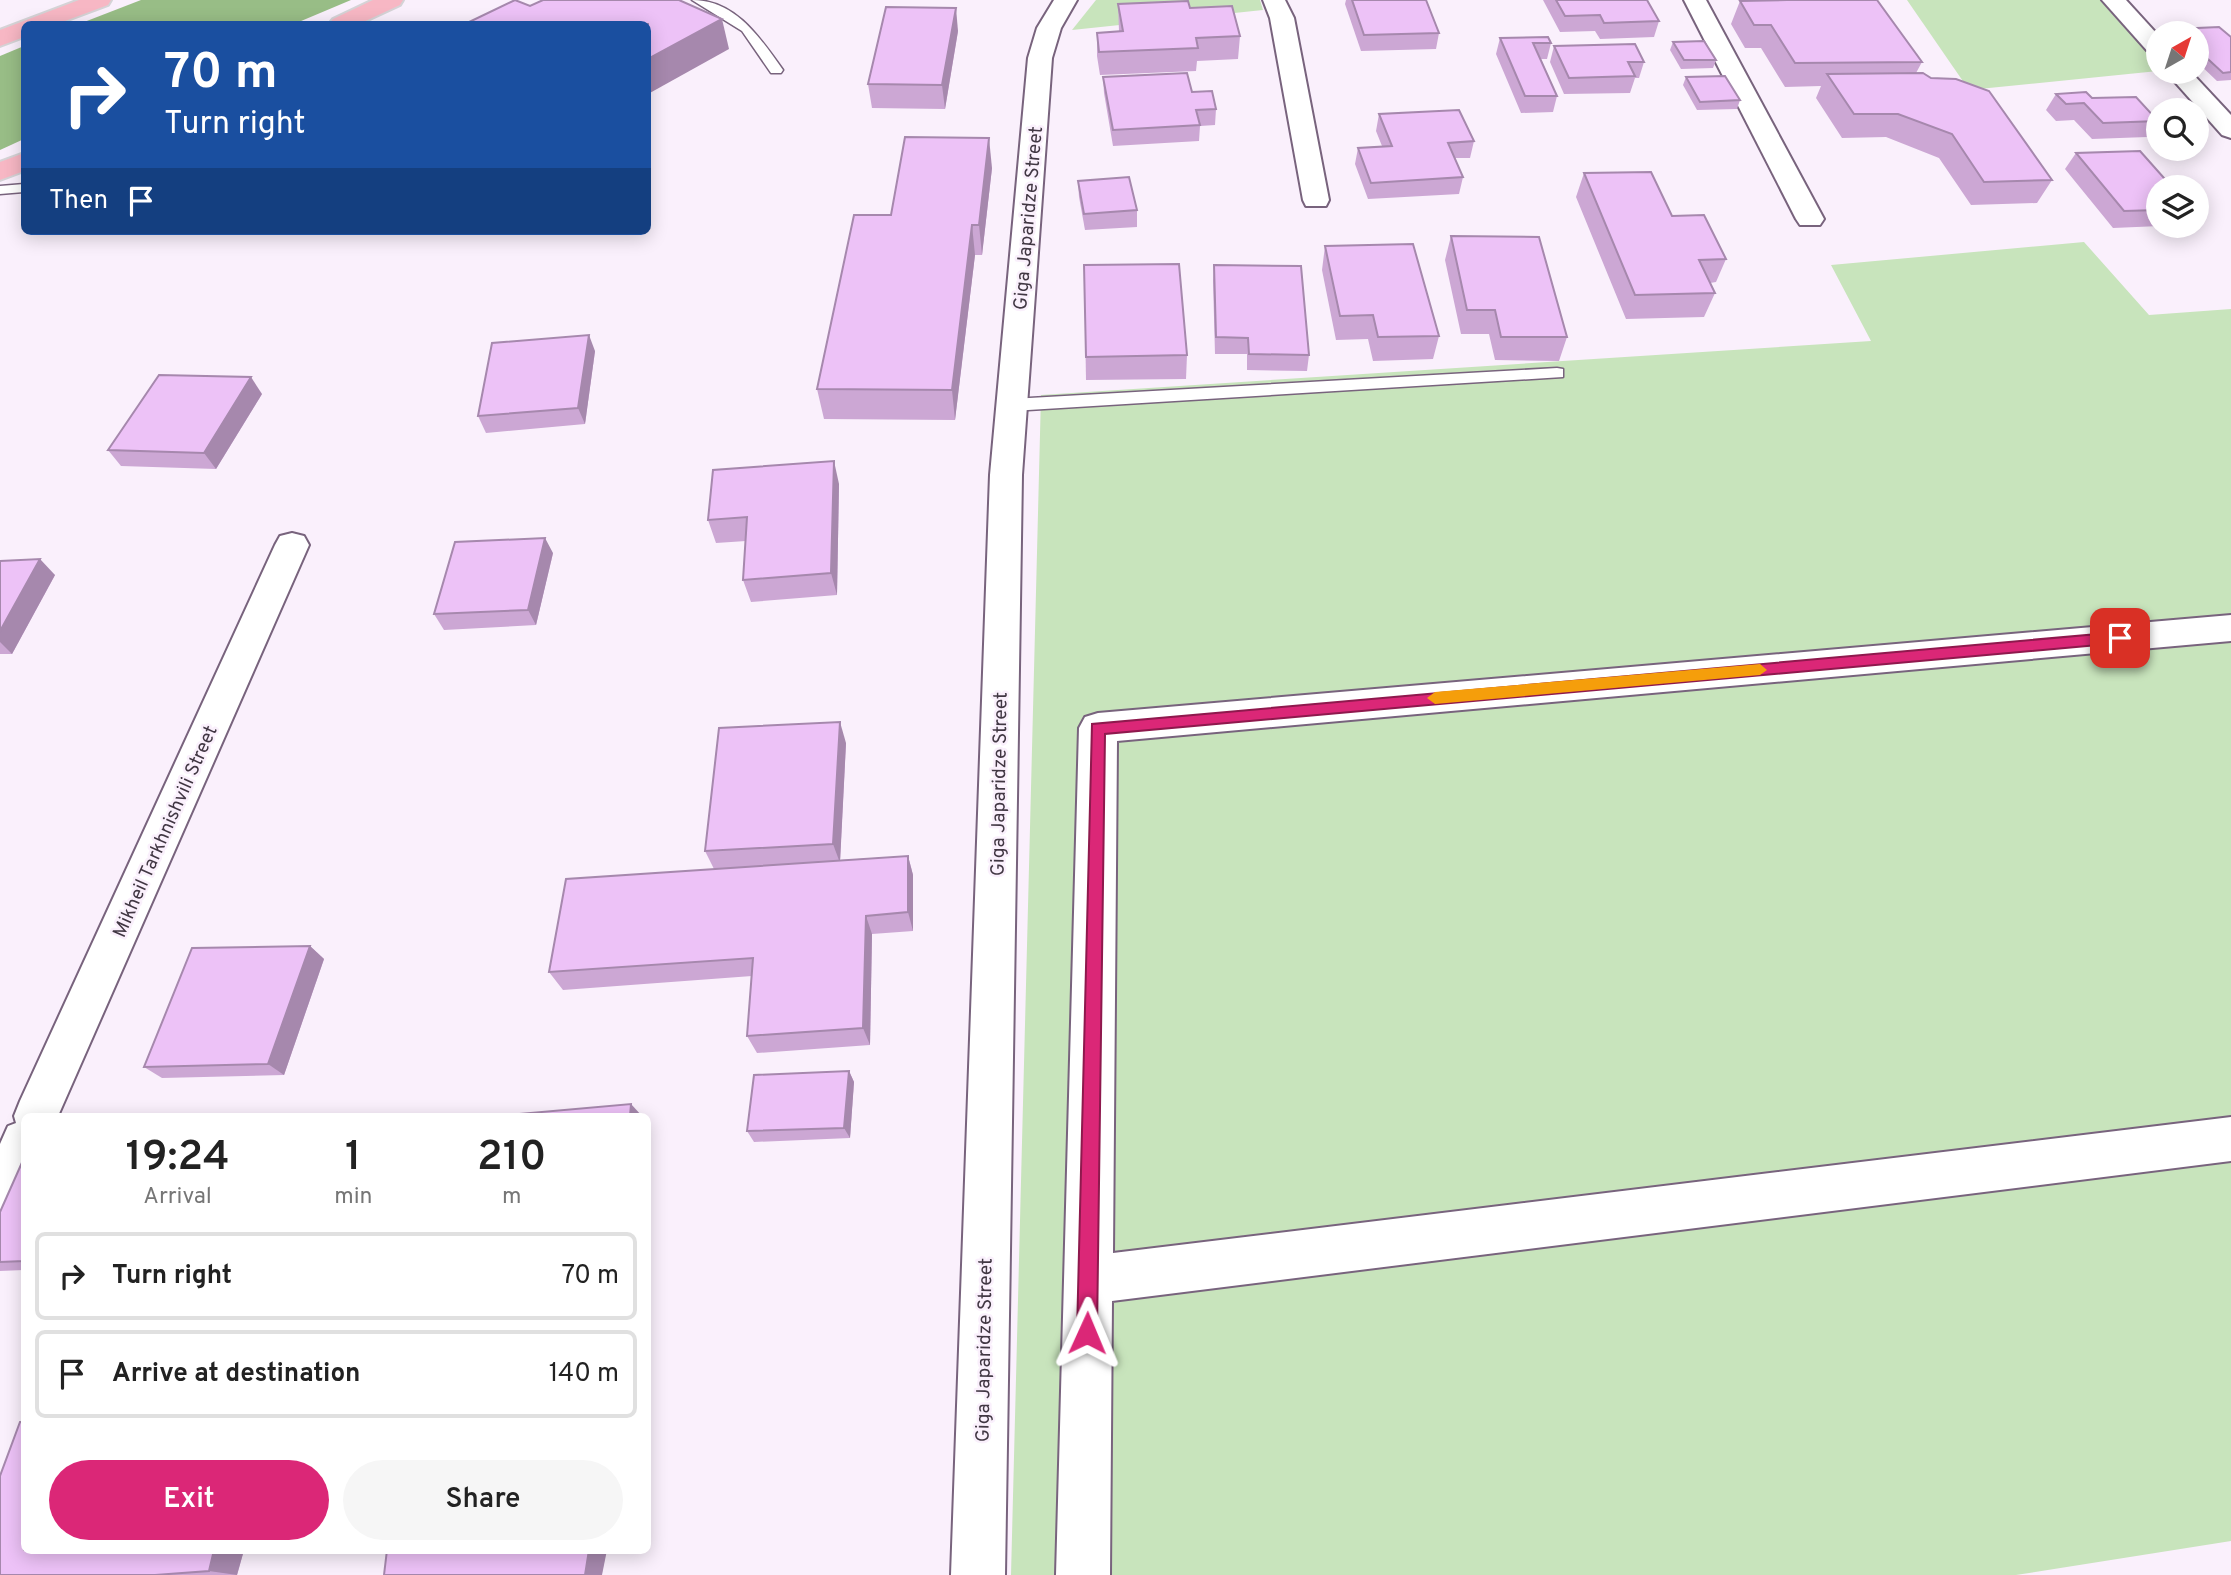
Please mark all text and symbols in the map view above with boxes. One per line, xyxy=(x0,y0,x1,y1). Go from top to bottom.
north arrow xyxy=(2146,21,2208,84)
map controls xyxy=(2146,21,2209,238)
text: 70 m xyxy=(164,44,278,106)
icon: right xyxy=(49,49,140,140)
button: search xyxy=(2146,98,2209,161)
text: Turn right xyxy=(164,105,306,145)
street label: Giga Japaridze Street xyxy=(1009,125,1049,311)
button: layers xyxy=(2146,175,2209,238)
icon: arrive xyxy=(122,182,160,220)
text: Then xyxy=(49,185,108,218)
pin xyxy=(2090,608,2150,668)
icon: arrive xyxy=(2101,619,2139,657)
street label: Giga Japaridze Street xyxy=(986,692,1014,876)
street label: Mikheil Tarkhnishvili Street xyxy=(108,722,223,942)
text: 19:24 xyxy=(126,1132,230,1185)
text: 1 xyxy=(345,1132,362,1185)
text: 210 xyxy=(477,1132,546,1185)
text: Arrival xyxy=(143,1183,212,1212)
text: min xyxy=(334,1183,372,1212)
text: m xyxy=(502,1183,521,1212)
icon: right xyxy=(53,1257,91,1295)
street label: Giga Japaridze Street xyxy=(971,1258,999,1442)
text: Turn right xyxy=(112,1260,232,1293)
text: 70 m xyxy=(561,1260,619,1293)
position arrow xyxy=(1050,1296,1124,1370)
icon: arrive xyxy=(53,1355,91,1393)
text: Arrive at destination xyxy=(112,1358,360,1391)
text: 140 m xyxy=(549,1358,619,1391)
button: Exit xyxy=(49,1460,329,1540)
button: Share xyxy=(343,1460,623,1540)

